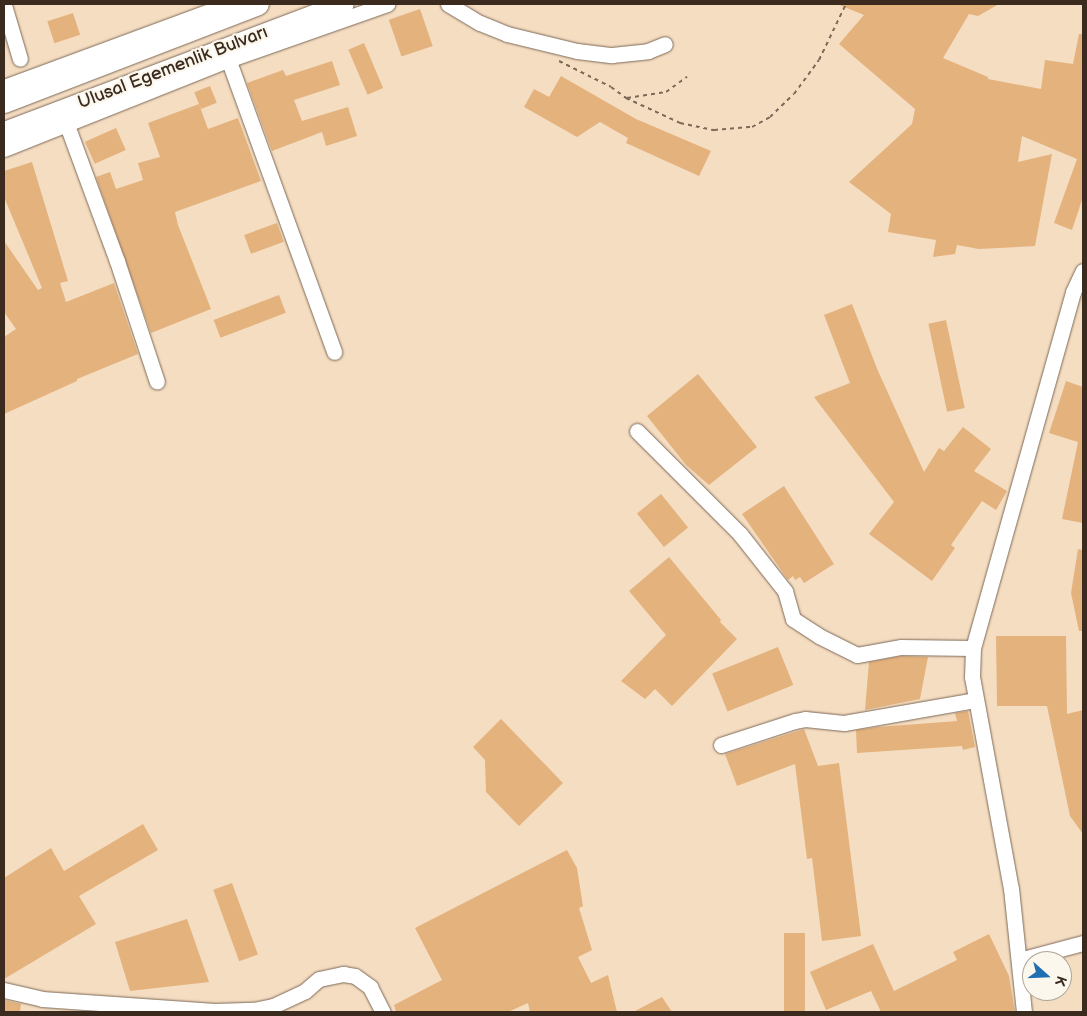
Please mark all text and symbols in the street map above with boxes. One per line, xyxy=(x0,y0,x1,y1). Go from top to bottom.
street label: Ulusal Egemenlik Bulvarı xyxy=(75,22,271,114)
north arrow xyxy=(1022,951,1072,1001)
text: K xyxy=(1051,974,1070,988)

